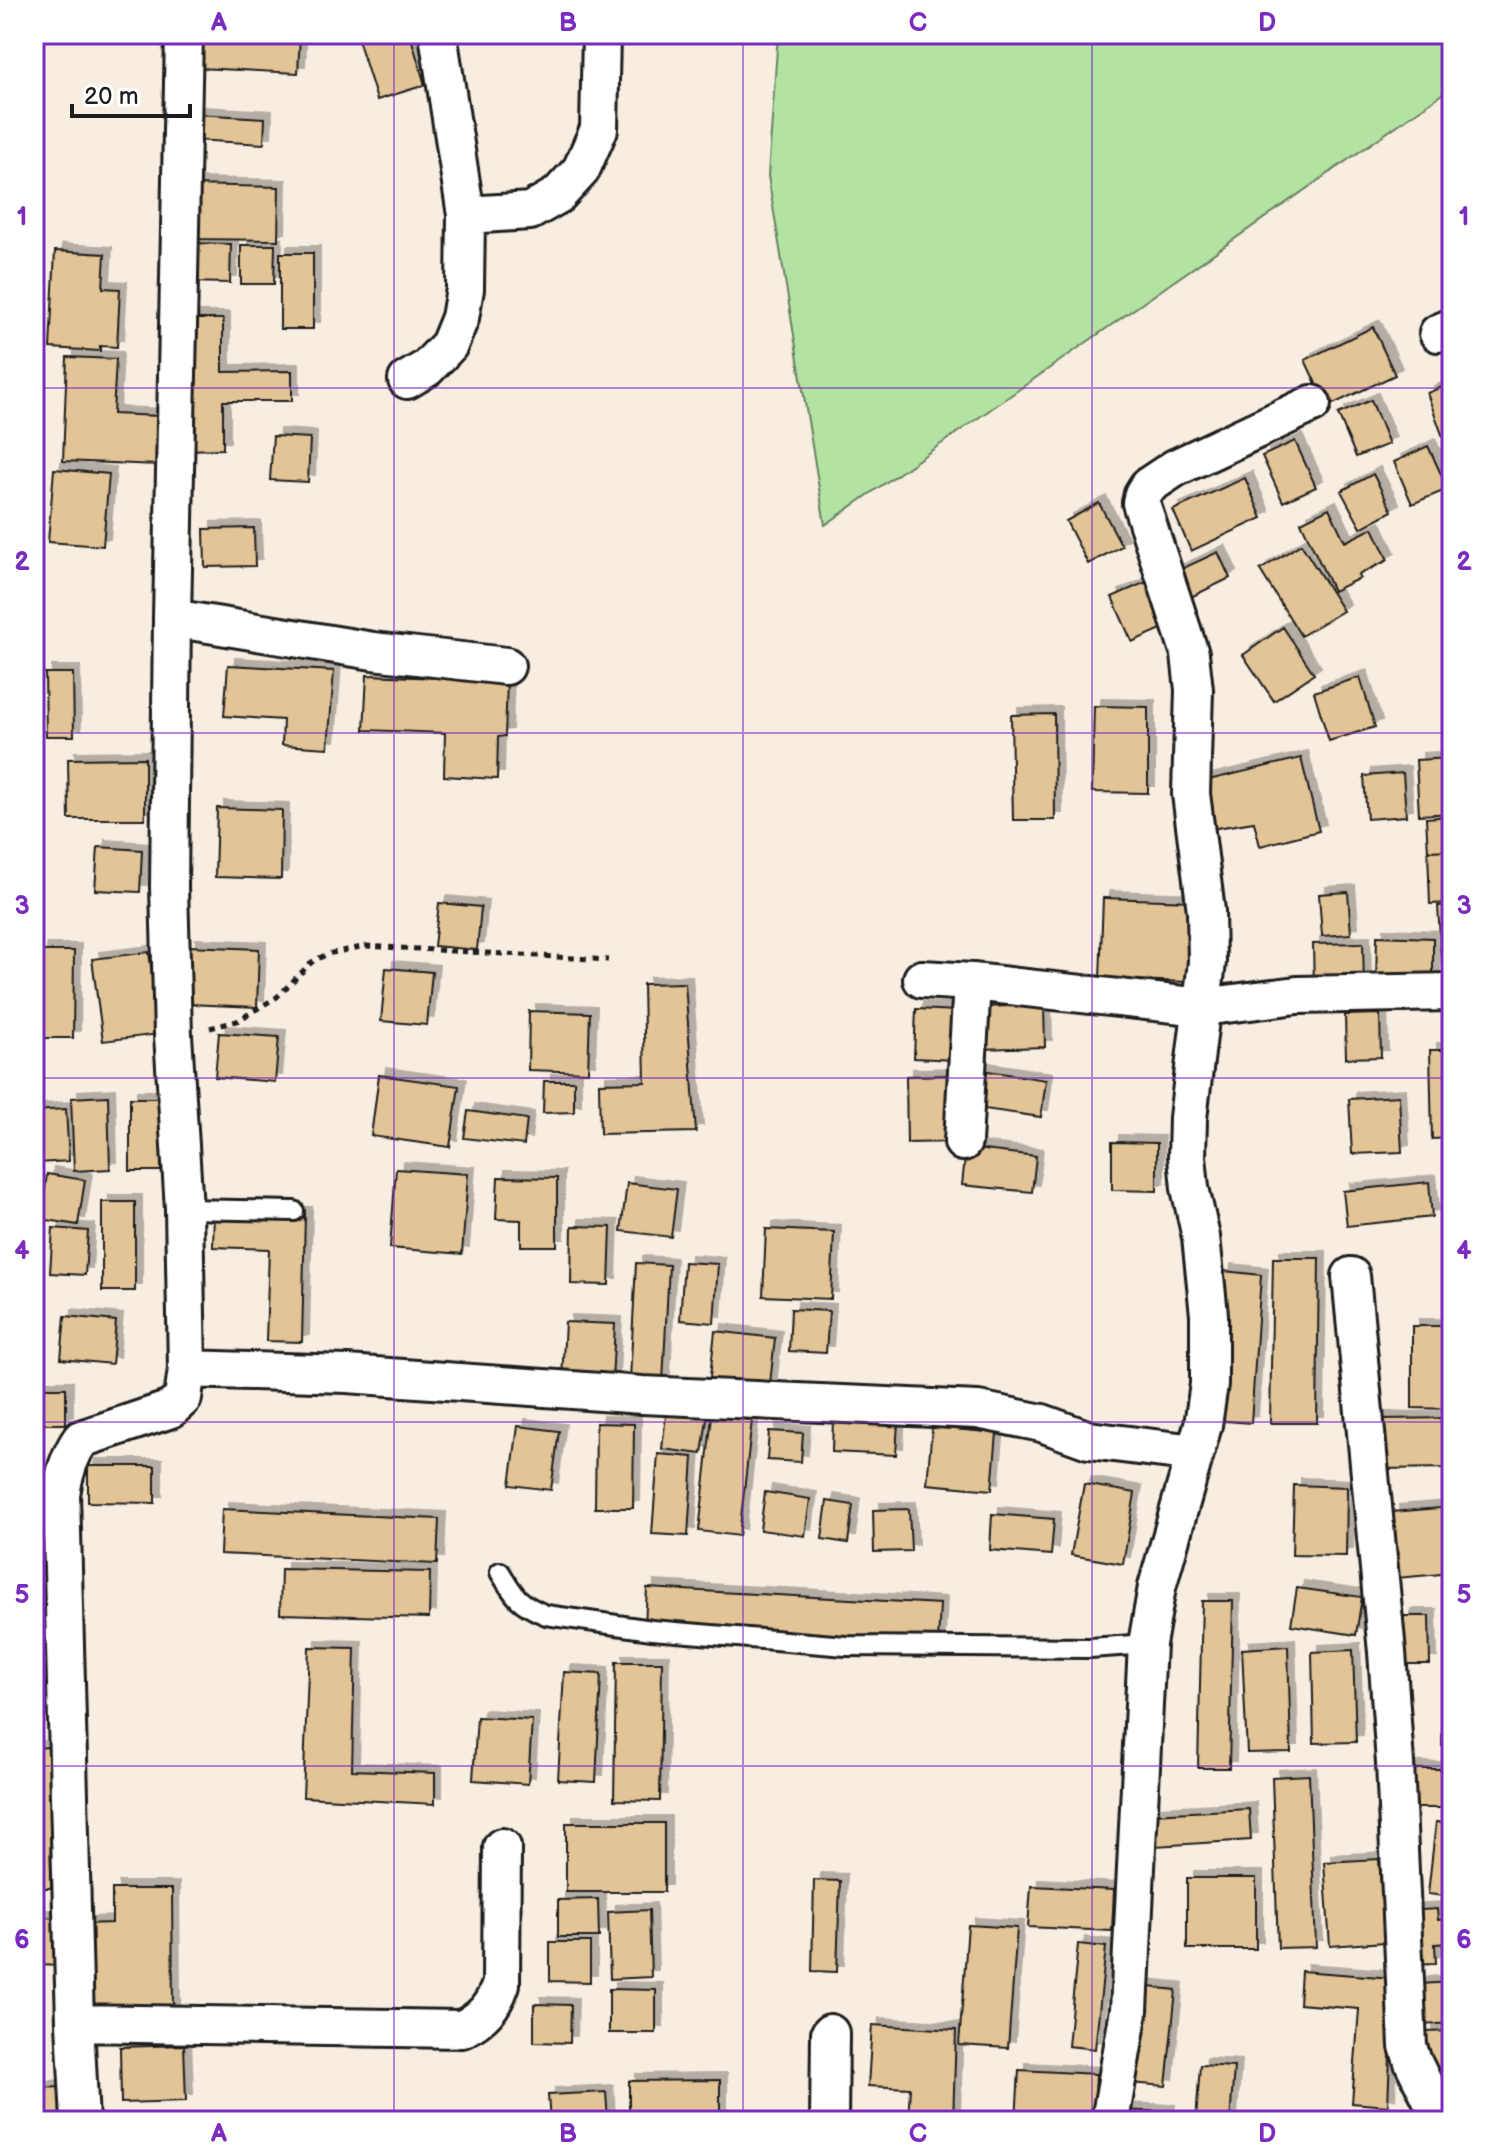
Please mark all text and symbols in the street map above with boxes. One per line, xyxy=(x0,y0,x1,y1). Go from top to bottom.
text: A xyxy=(210,8,227,39)
text: B xyxy=(559,8,577,39)
text: C xyxy=(909,8,927,39)
text: D xyxy=(1258,8,1276,39)
scale bar xyxy=(72,68,190,118)
text: 20 m xyxy=(84,82,139,111)
text: 1 xyxy=(17,202,27,233)
text: 1 xyxy=(1459,202,1469,233)
text: 2 xyxy=(14,547,30,578)
text: 2 xyxy=(1456,547,1472,578)
text: 3 xyxy=(14,891,30,922)
text: 3 xyxy=(1456,891,1472,922)
text: 4 xyxy=(14,1236,30,1267)
text: 4 xyxy=(1456,1236,1472,1267)
text: 5 xyxy=(14,1580,30,1611)
text: 5 xyxy=(1456,1580,1472,1611)
text: 6 xyxy=(14,1925,30,1956)
text: 6 xyxy=(1456,1925,1472,1956)
text: A xyxy=(210,2119,227,2150)
text: B xyxy=(559,2119,577,2150)
text: C xyxy=(909,2119,927,2150)
text: D xyxy=(1258,2119,1276,2150)

